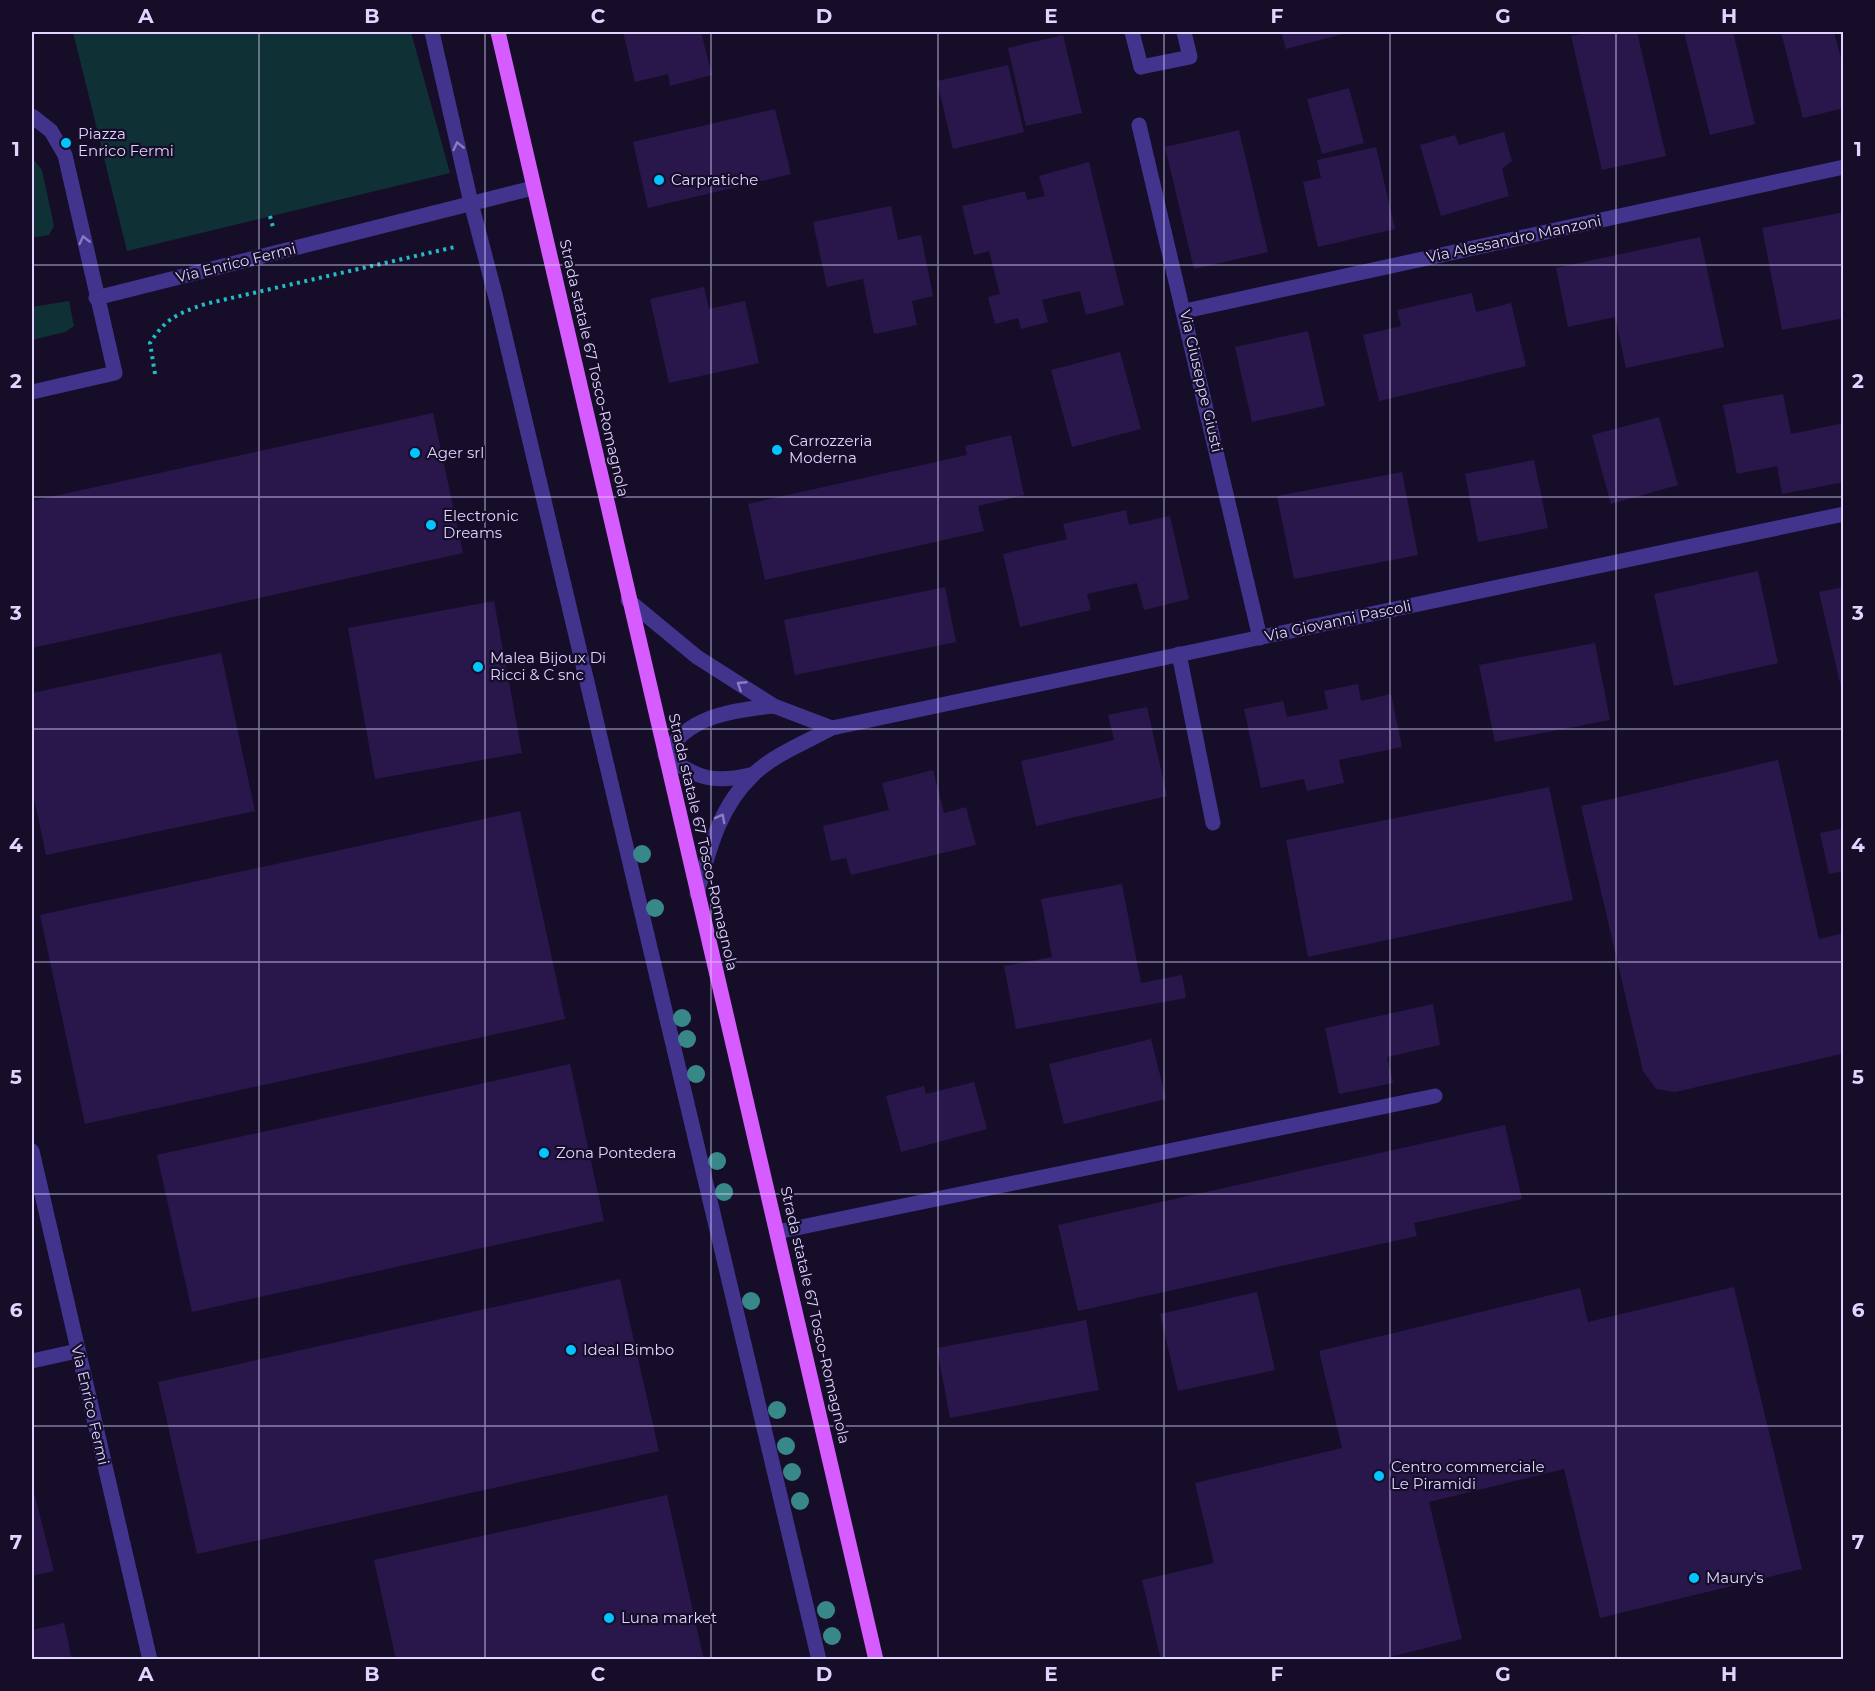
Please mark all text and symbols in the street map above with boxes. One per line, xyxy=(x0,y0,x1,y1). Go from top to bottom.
text: A xyxy=(137,4,154,28)
text: B xyxy=(364,4,380,28)
text: C xyxy=(591,4,606,28)
text: D xyxy=(816,4,832,28)
text: E xyxy=(1044,4,1058,28)
text: F xyxy=(1271,4,1284,28)
text: G xyxy=(1495,4,1511,28)
text: H xyxy=(1721,4,1737,28)
place label: Piazza Enrico Fermi xyxy=(78,124,174,160)
marker: Piazza Enrico Fermi xyxy=(59,136,73,150)
text: 1 xyxy=(12,137,20,161)
text: 1 xyxy=(1854,137,1862,161)
one-way arrow xyxy=(452,142,465,152)
place label: Carpratiche xyxy=(671,170,758,189)
marker: Carpratiche xyxy=(652,173,666,187)
street label: Via Alessandro Manzoni xyxy=(1425,211,1603,266)
one-way arrow xyxy=(78,236,91,246)
street label: Strada statale 67 Tosco-Romagnola xyxy=(556,237,633,499)
street label: Via Enrico Fermi xyxy=(174,238,298,287)
street label: Via Giuseppe Giusti xyxy=(1176,308,1227,454)
text: 2 xyxy=(10,369,22,393)
text: 2 xyxy=(1852,369,1864,393)
place label: Carrozzeria Moderna xyxy=(789,431,872,467)
place label: Ager srl xyxy=(427,443,484,462)
marker: Carrozzeria Moderna xyxy=(770,443,784,457)
marker: Ager srl xyxy=(408,446,422,460)
place label: Electronic Dreams xyxy=(443,506,519,542)
marker: Electronic Dreams xyxy=(424,518,438,532)
street label: Via Giovanni Pascoli xyxy=(1263,596,1413,645)
text: 3 xyxy=(9,601,22,625)
text: 3 xyxy=(1851,601,1864,625)
place label: Malea Bijoux Di Ricci & C snc xyxy=(490,648,606,684)
marker: Malea Bijoux Di Ricci & C snc xyxy=(471,660,485,674)
one-way arrow xyxy=(737,681,748,692)
street label: Strada statale 67 Tosco-Romagnola xyxy=(665,711,742,973)
one-way arrow xyxy=(714,814,726,825)
text: 4 xyxy=(9,833,23,857)
text: 4 xyxy=(1851,833,1865,857)
text: 5 xyxy=(10,1065,22,1089)
text: 5 xyxy=(1852,1065,1864,1089)
place label: Zona Pontedera xyxy=(556,1143,676,1162)
marker: Zona Pontedera xyxy=(537,1146,551,1160)
street label: Strada statale 67 Tosco-Romagnola xyxy=(777,1184,854,1446)
text: 6 xyxy=(10,1298,23,1322)
text: 6 xyxy=(1852,1298,1865,1322)
place label: Ideal Bimbo xyxy=(583,1340,674,1359)
street label: Via Enrico Fermi xyxy=(67,1343,114,1467)
marker: Ideal Bimbo xyxy=(564,1343,578,1357)
place label: Centro commerciale Le Piramidi xyxy=(1391,1457,1544,1493)
marker: Centro commerciale Le Piramidi xyxy=(1372,1469,1386,1483)
text: 7 xyxy=(10,1530,22,1554)
text: 7 xyxy=(1852,1530,1864,1554)
place label: Maury's xyxy=(1706,1568,1764,1587)
marker: Maury's xyxy=(1687,1571,1701,1585)
place label: Luna market xyxy=(621,1608,717,1627)
marker: Luna market xyxy=(602,1611,616,1625)
text: A xyxy=(137,1662,154,1686)
text: B xyxy=(364,1662,380,1686)
text: C xyxy=(591,1662,606,1686)
text: D xyxy=(816,1662,832,1686)
text: E xyxy=(1044,1662,1058,1686)
text: F xyxy=(1271,1662,1284,1686)
text: G xyxy=(1495,1662,1511,1686)
text: H xyxy=(1721,1662,1737,1686)

